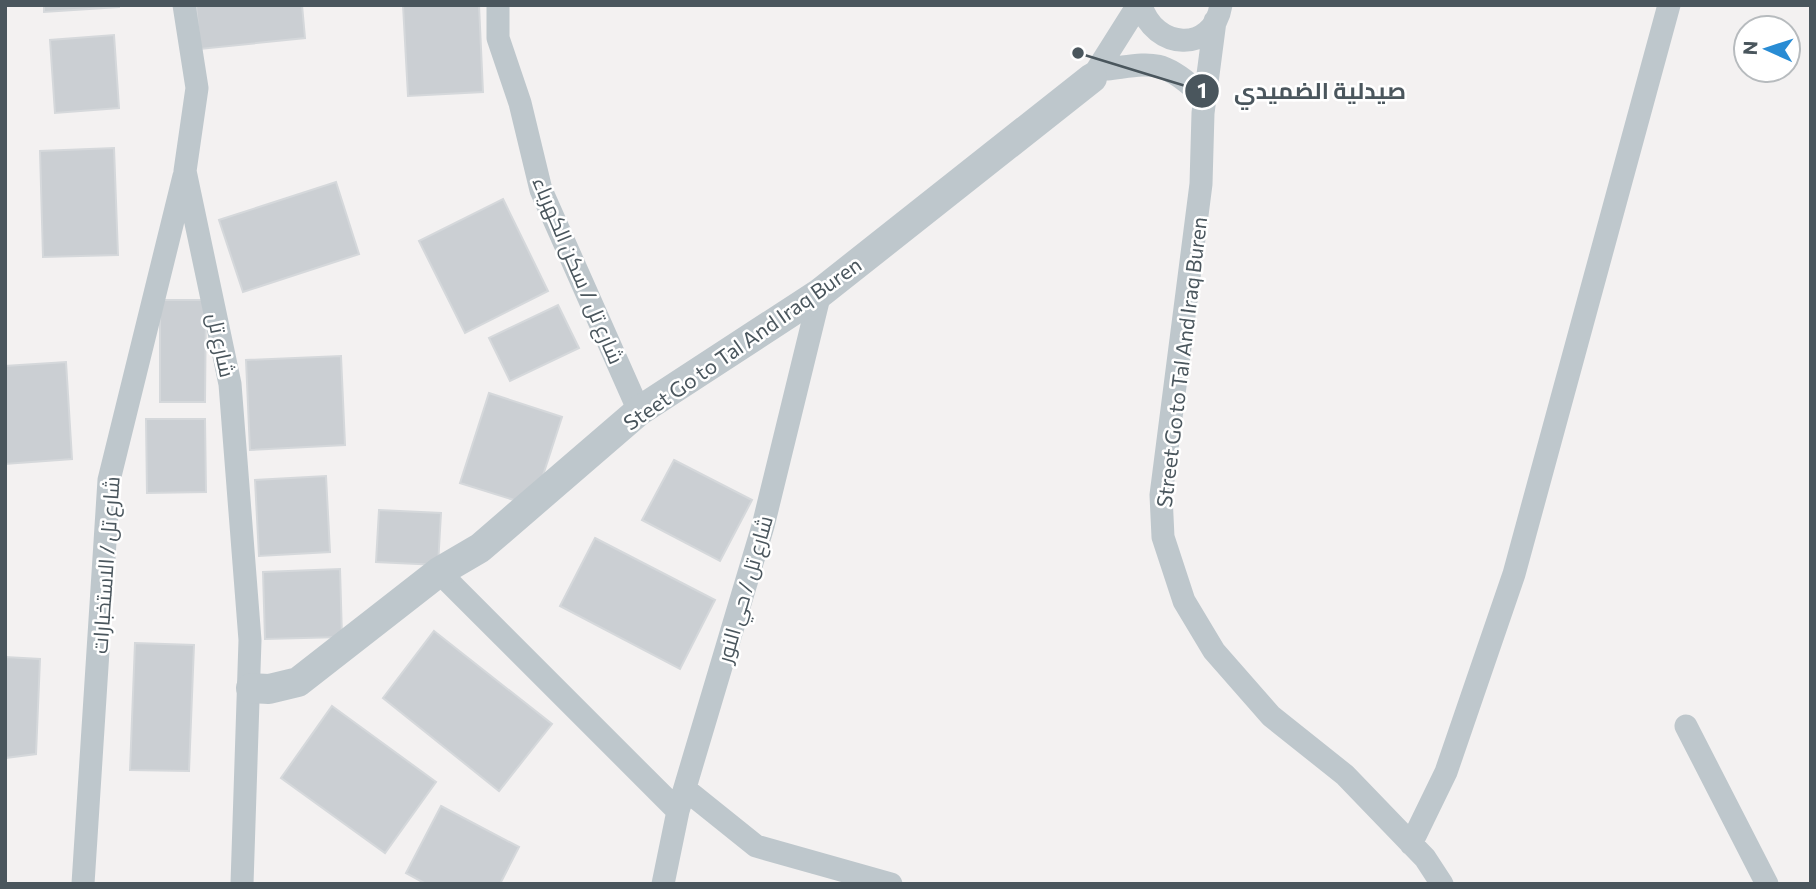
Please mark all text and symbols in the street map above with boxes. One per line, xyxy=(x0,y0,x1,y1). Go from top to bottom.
north arrow xyxy=(1732,14,1802,84)
text: N xyxy=(1738,40,1761,56)
callout: صيدلية الضميدي xyxy=(1185,69,1420,113)
text: صيدلية الضميدي xyxy=(1234,76,1406,110)
text: 1 xyxy=(1197,77,1207,102)
street label: شارع تل / سكن الكهرباء xyxy=(525,173,630,369)
street label: Street Go to Tal And Iraq Buren xyxy=(1151,215,1211,509)
street label: Steet Go to Tal And Iraq Buren xyxy=(618,251,866,435)
street label: شارع تل xyxy=(200,311,241,380)
street label: شارع تل / الاستخبارات xyxy=(86,475,127,655)
street label: شارع تل / حي النور xyxy=(711,513,782,668)

